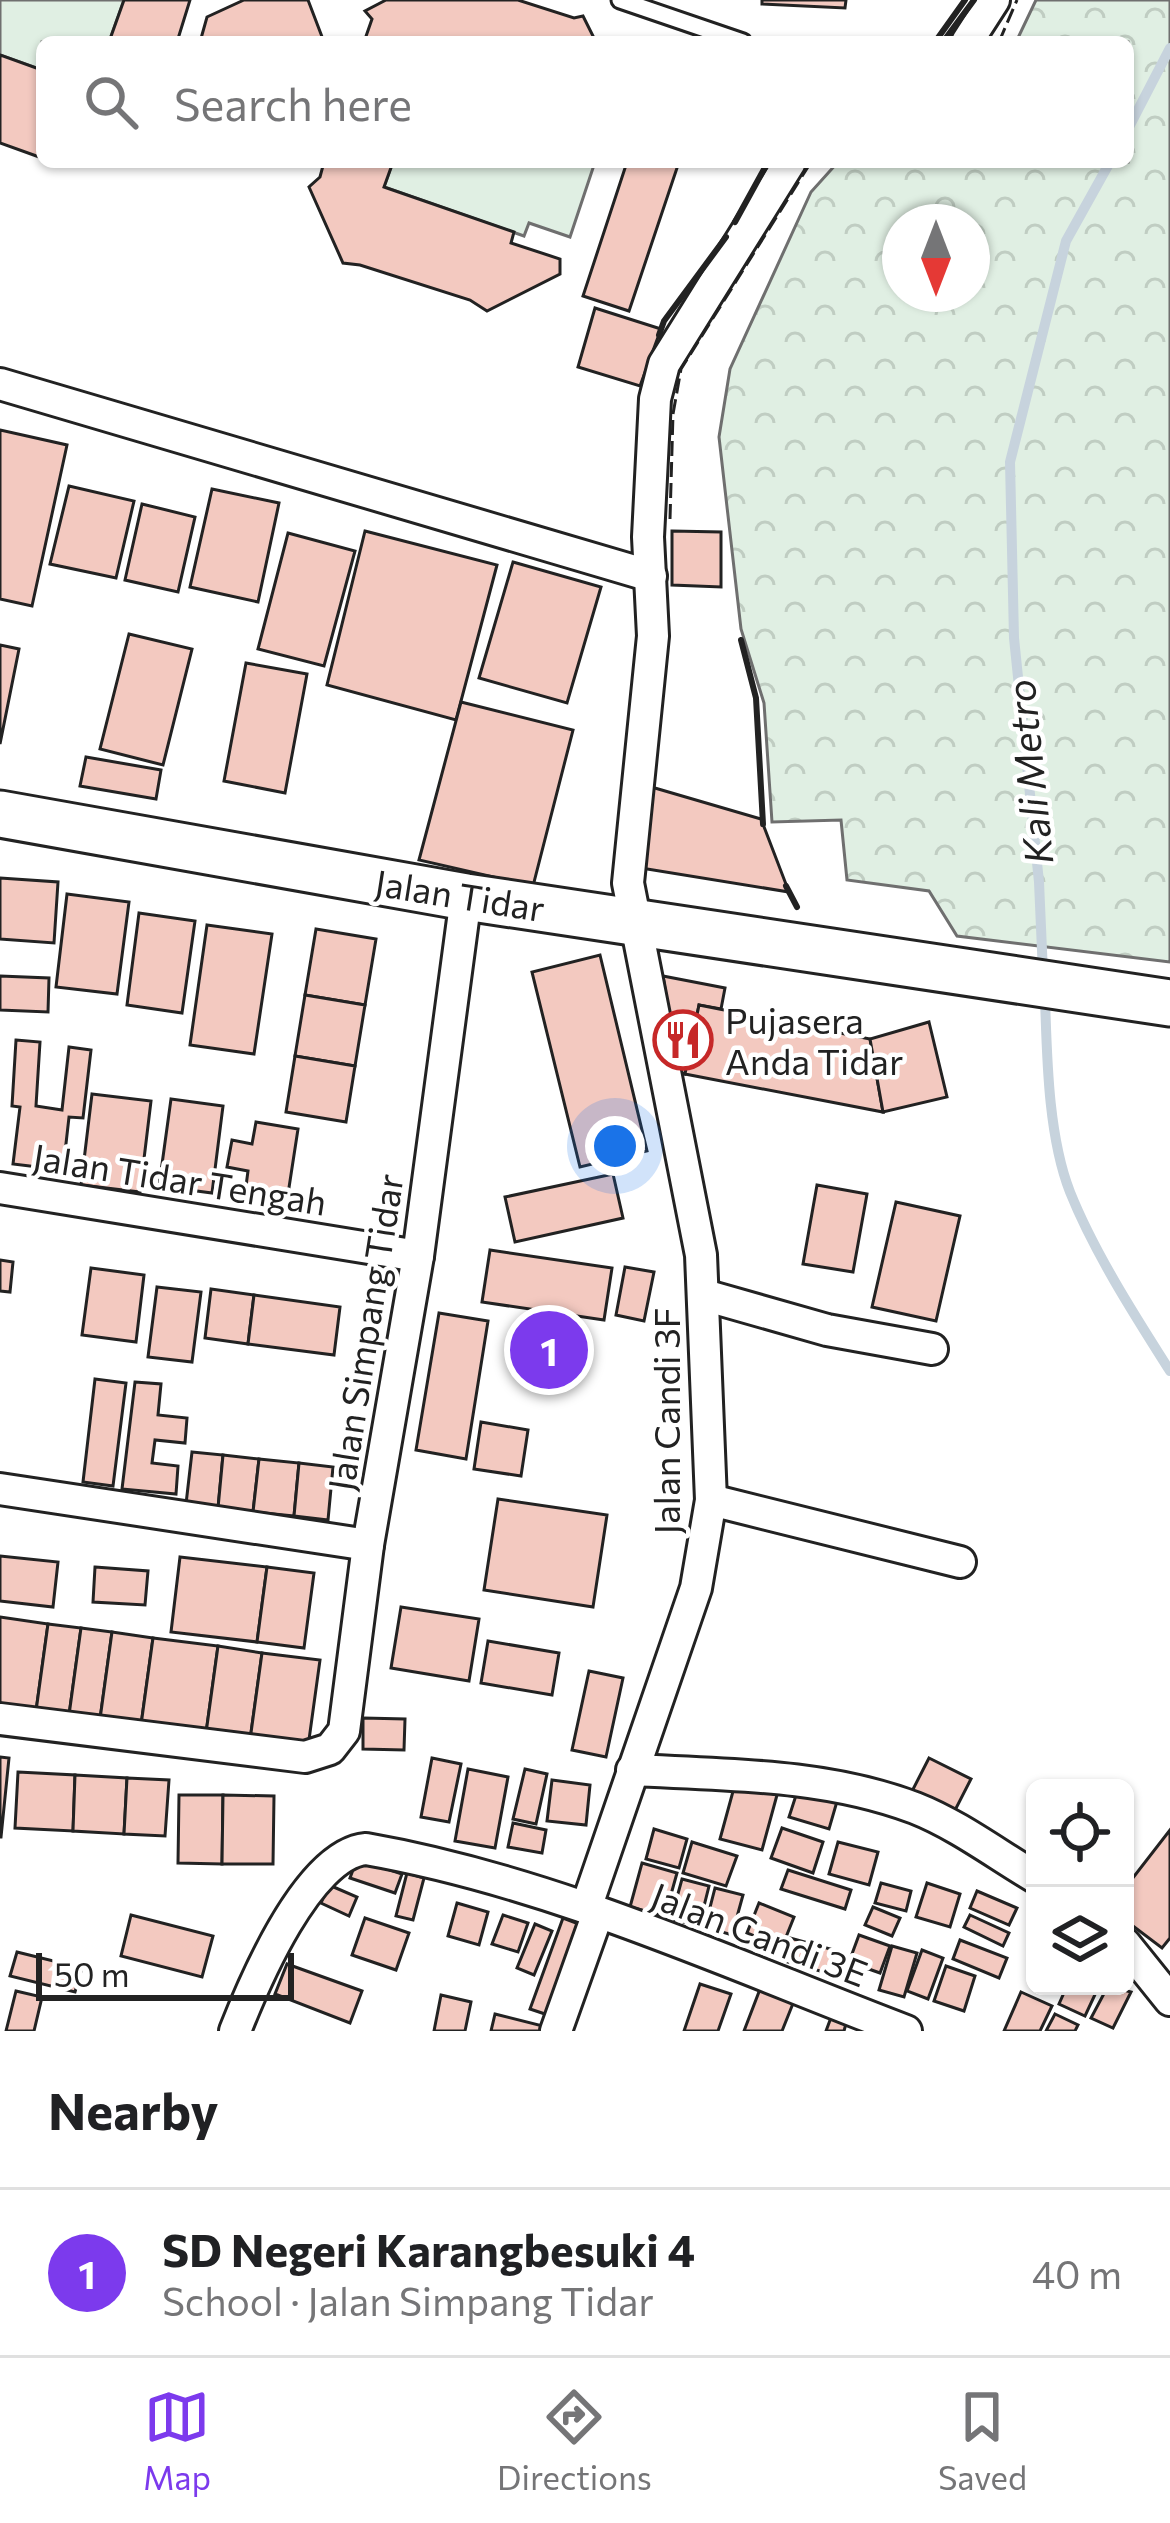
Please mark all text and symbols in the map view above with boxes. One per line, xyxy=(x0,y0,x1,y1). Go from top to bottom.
search box xyxy=(36,36,1134,168)
icon: search xyxy=(78,69,144,135)
text: Search here xyxy=(174,75,412,130)
north arrow xyxy=(882,204,990,312)
water label: Kali Metro xyxy=(994,677,1062,867)
street label: Jalan Tidar xyxy=(372,859,548,929)
place label: Pujasera Anda Tidar xyxy=(725,997,903,1082)
restaurant icon: Pujasera Anda Tidar xyxy=(652,1009,714,1071)
your location xyxy=(585,1116,645,1176)
street label: Jalan Tidar Tengah xyxy=(30,1133,330,1223)
street label: Jalan Simpang Tidar xyxy=(317,1170,411,1494)
pin: 1 xyxy=(510,1305,588,1395)
street label: Jalan Candi 3F xyxy=(643,1307,687,1535)
map controls xyxy=(1026,1779,1134,1995)
button: locate xyxy=(1026,1779,1134,1887)
street label: Jalan Candi 3E xyxy=(646,1872,874,1994)
button: layers xyxy=(1026,1887,1134,1995)
scale bar xyxy=(36,1947,294,2000)
text: 50 m xyxy=(54,1953,130,1994)
text: Nearby xyxy=(48,2078,218,2141)
text: SD Negeri Karangbesuki 4 xyxy=(162,2221,695,2276)
text: 1 xyxy=(78,2249,96,2297)
text: 40 m xyxy=(1032,2249,1122,2297)
text: School · Jalan Simpang Tidar xyxy=(162,2276,654,2324)
tab: Map xyxy=(143,2384,211,2497)
tab: Directions xyxy=(497,2384,652,2497)
tab: Saved xyxy=(938,2384,1027,2497)

